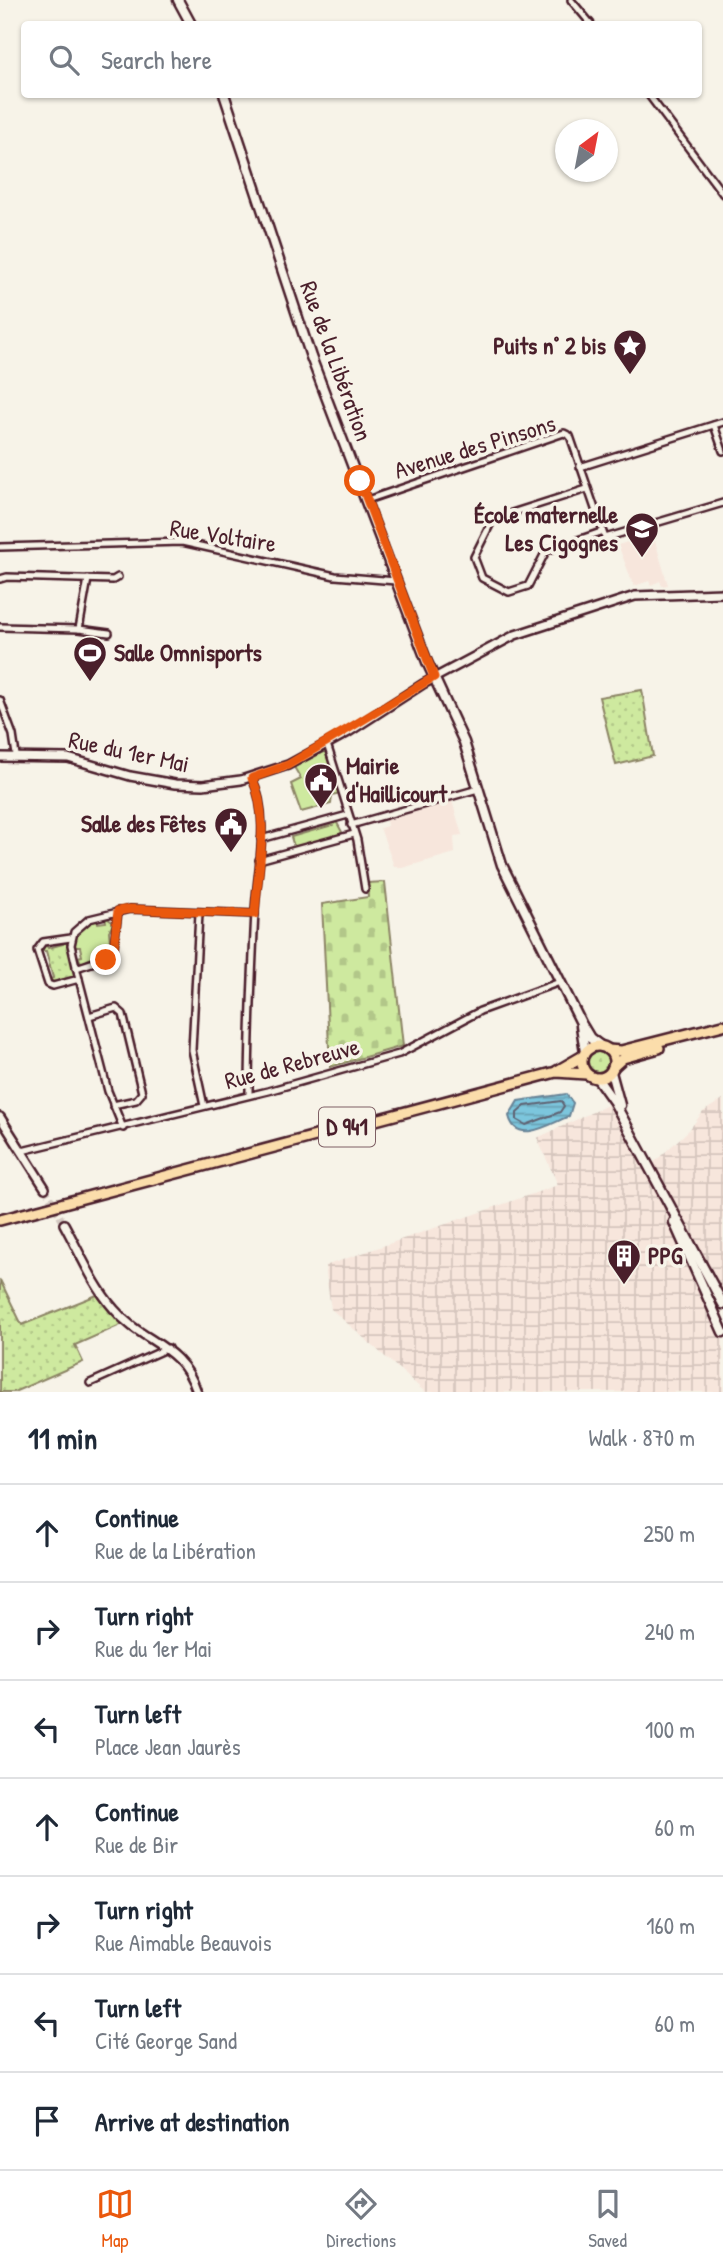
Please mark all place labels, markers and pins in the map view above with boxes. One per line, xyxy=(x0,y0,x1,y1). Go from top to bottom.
place icon: Puits n° 2 bis xyxy=(611,327,649,376)
place label: Puits n° 2 bis xyxy=(493,329,606,361)
place label: École maternelle Les Cigognes xyxy=(474,498,618,559)
school or university icon: École maternelle Les Cigognes xyxy=(623,510,661,559)
sports icon: Salle Omnisports xyxy=(71,634,109,683)
place label: Salle Omnisports xyxy=(114,636,262,669)
place label: Mairie d'Haillicourt xyxy=(346,749,448,809)
public building icon: Mairie d'Haillicourt xyxy=(302,761,340,810)
public building icon: Salle des Fêtes xyxy=(212,805,250,854)
place label: Salle des Fêtes xyxy=(81,807,206,839)
building icon: PPG xyxy=(605,1237,643,1286)
place label: PPG xyxy=(648,1239,683,1271)

